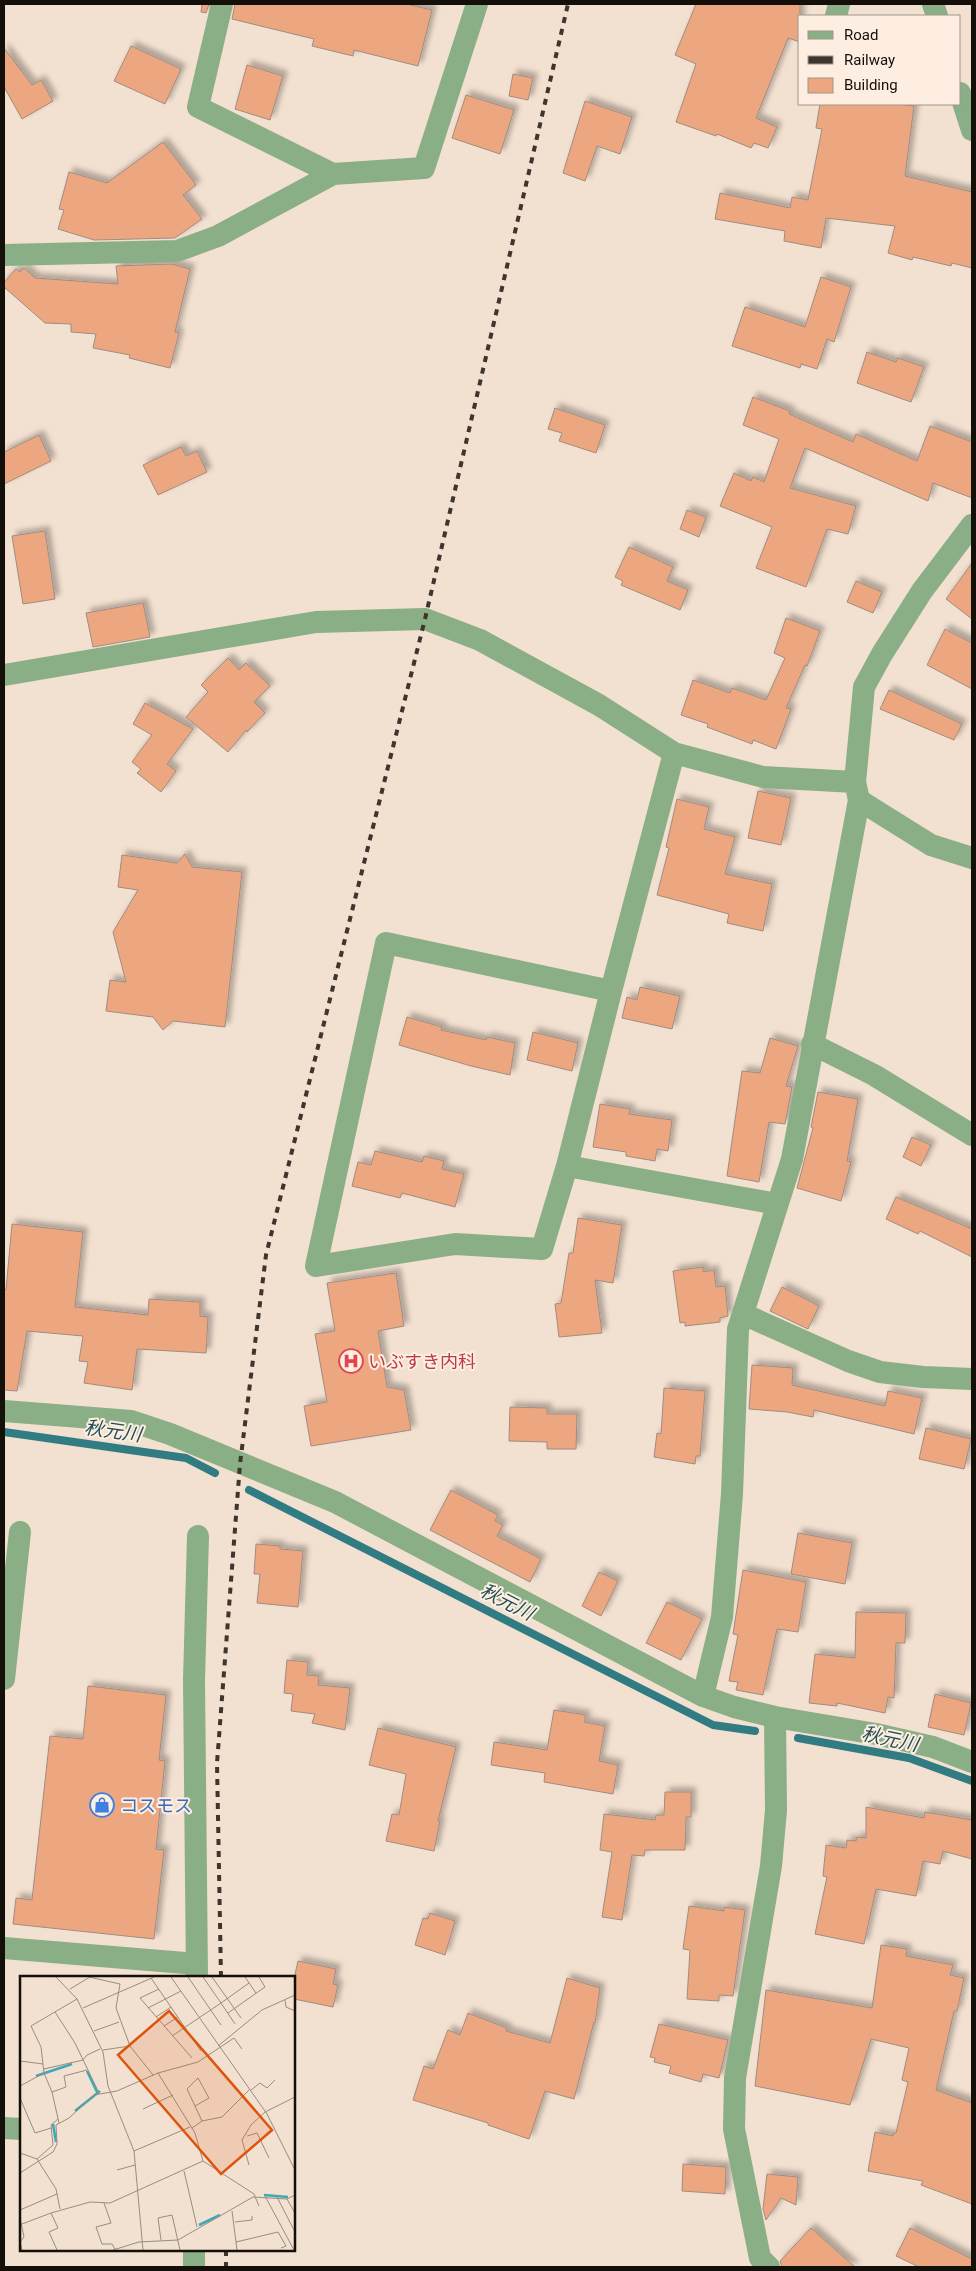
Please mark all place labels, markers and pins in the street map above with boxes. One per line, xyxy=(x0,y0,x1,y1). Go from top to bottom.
hospital icon: いぶすき内科 xyxy=(338,1348,364,1374)
place label: いぶすき内科 xyxy=(368,1351,476,1372)
shop icon: コスモス xyxy=(89,1792,115,1818)
place label: コスモス xyxy=(120,1795,192,1816)

